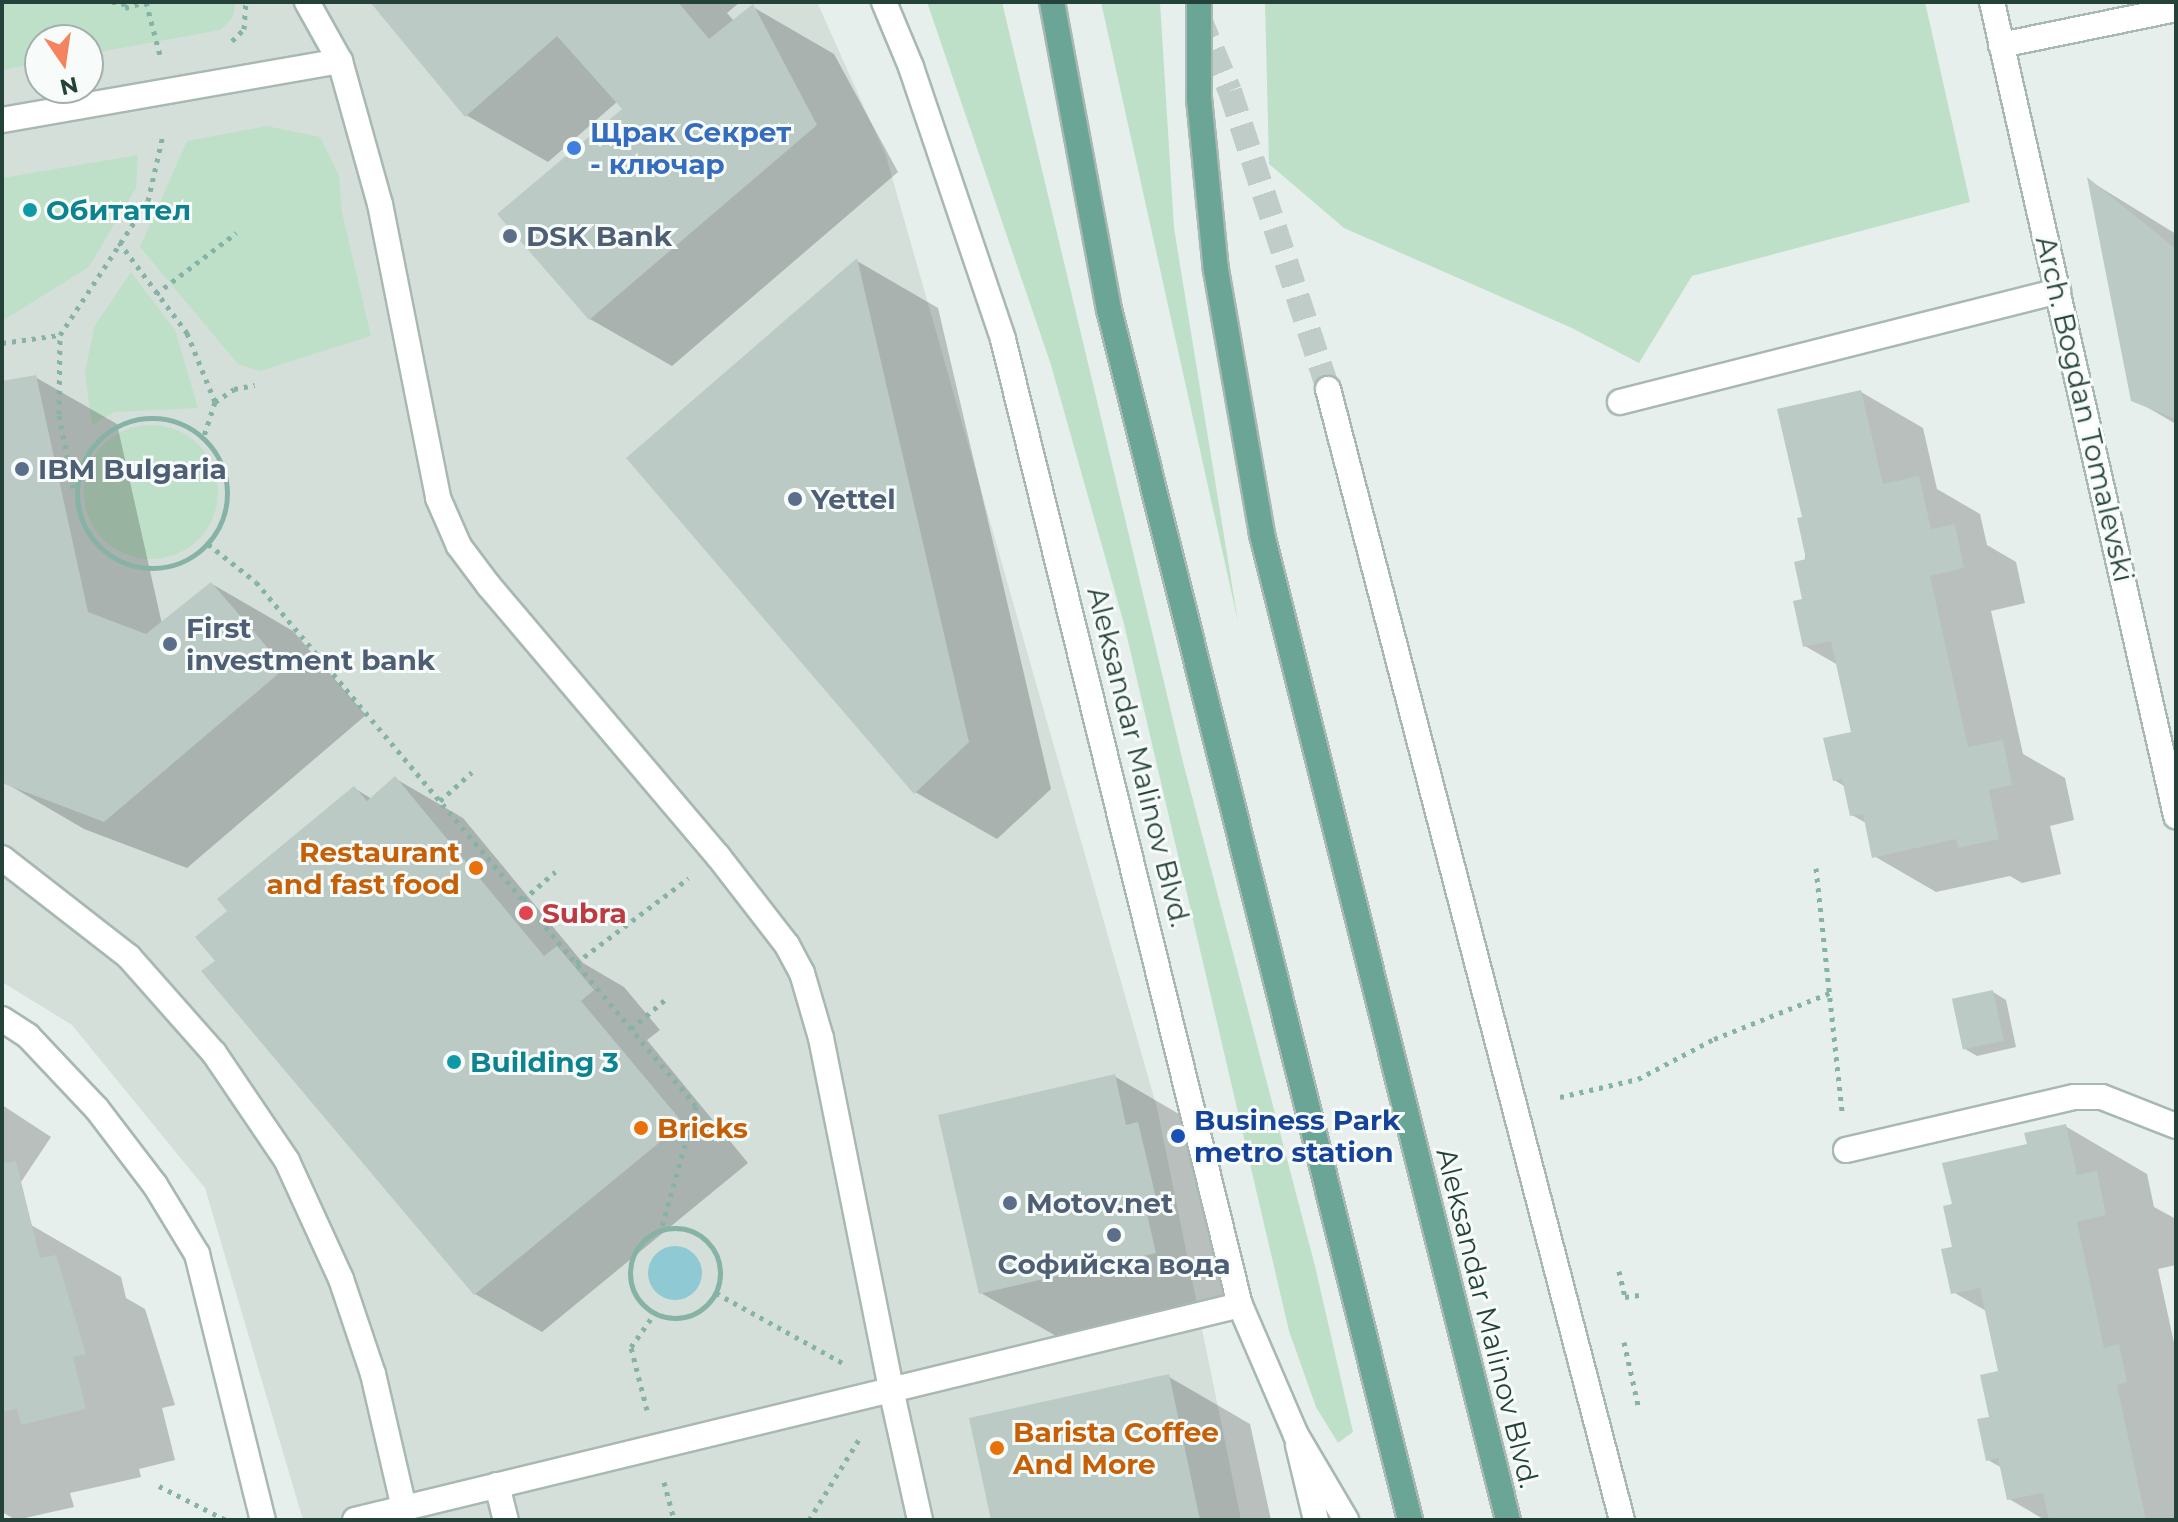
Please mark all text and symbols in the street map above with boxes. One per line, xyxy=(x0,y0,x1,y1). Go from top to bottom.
north arrow xyxy=(24,24,104,104)
text: N xyxy=(57,71,81,101)
place label: Щрак Секрет - ключар xyxy=(590,115,791,181)
marker: Щрак Секрет - ключар xyxy=(565,139,583,157)
place label: Обитател xyxy=(46,193,191,227)
marker: Обитател xyxy=(21,201,39,219)
place label: DSK Bank xyxy=(526,219,672,253)
marker: DSK Bank xyxy=(501,227,519,245)
street label: Arch. Bogdan Tomalevski xyxy=(2029,233,2141,585)
place label: IBM Bulgaria xyxy=(38,452,227,486)
marker: IBM Bulgaria xyxy=(13,460,31,478)
place label: Yettel xyxy=(811,482,896,516)
marker: Yettel xyxy=(786,490,804,508)
street label: Aleksandar Malinov Blvd. xyxy=(1080,584,1198,930)
place label: First investment bank xyxy=(186,611,435,677)
marker: First investment bank xyxy=(161,635,179,653)
place label: Restaurant and fast food xyxy=(266,835,460,901)
marker: Restaurant and fast food xyxy=(467,859,485,877)
place label: Subra xyxy=(542,896,627,930)
marker: Subra xyxy=(517,904,535,922)
place label: Building 3 xyxy=(470,1045,619,1079)
marker: Building 3 xyxy=(445,1053,463,1071)
place label: Business Park metro station xyxy=(1194,1103,1400,1169)
place label: Bricks xyxy=(657,1111,748,1145)
marker: Bricks xyxy=(632,1119,650,1137)
marker: Business Park metro station xyxy=(1169,1127,1187,1145)
street label: Aleksandar Malinov Blvd. xyxy=(1429,1145,1547,1491)
place label: Motov.net xyxy=(1026,1186,1173,1220)
marker: Motov.net xyxy=(1001,1194,1019,1212)
marker: Софийска вода xyxy=(1105,1226,1123,1244)
place label: Софийска вода xyxy=(998,1247,1230,1281)
place label: Barista Coffee And More xyxy=(1013,1415,1219,1481)
marker: Barista Coffee And More xyxy=(988,1439,1006,1457)

